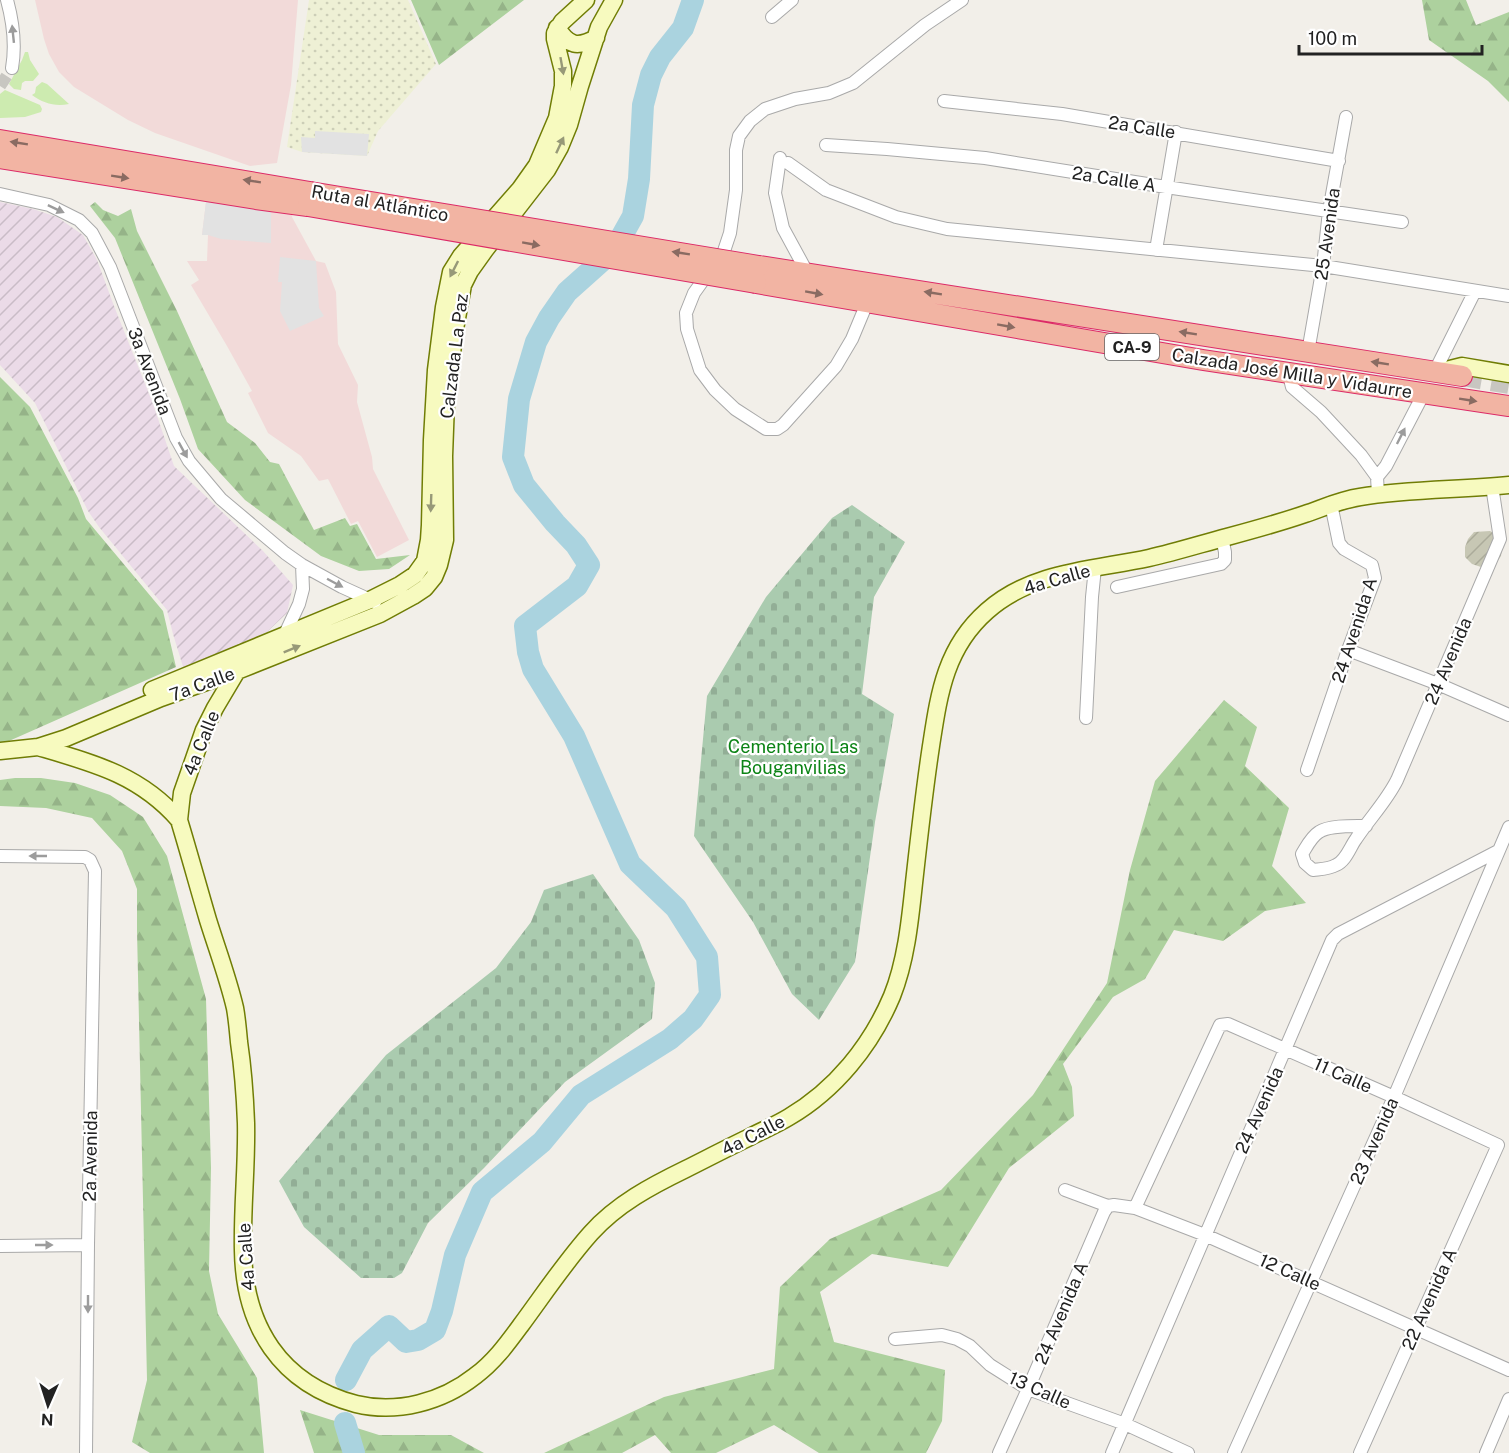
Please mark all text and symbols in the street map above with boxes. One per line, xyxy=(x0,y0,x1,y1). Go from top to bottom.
scale bar xyxy=(1299,18,1482,56)
one-way arrow xyxy=(8,24,18,43)
text: 100 m xyxy=(1308,28,1357,49)
one-way arrow xyxy=(557,57,566,76)
street label: 2a Calle xyxy=(1107,111,1177,143)
one-way arrow xyxy=(556,137,565,154)
one-way arrow xyxy=(9,138,28,147)
street label: 2a Calle A xyxy=(1071,162,1158,196)
one-way arrow xyxy=(111,173,130,182)
one-way arrow xyxy=(243,176,262,185)
street label: Ruta al Atlántico xyxy=(310,181,450,225)
street label: 25 Avenida xyxy=(1310,187,1344,281)
one-way arrow xyxy=(48,204,65,213)
one-way arrow xyxy=(522,240,541,249)
one-way arrow xyxy=(671,249,690,258)
one-way arrow xyxy=(449,260,459,277)
one-way arrow xyxy=(804,289,823,298)
one-way arrow xyxy=(923,289,942,298)
street label: Calzada La Paz xyxy=(436,292,472,420)
one-way arrow xyxy=(997,322,1016,331)
street label: 3a Avenida xyxy=(124,324,176,418)
one-way arrow xyxy=(1178,328,1197,337)
road number: CA-9 xyxy=(1105,334,1159,360)
street label: Calzada José Milla y Vidaurre xyxy=(1170,344,1414,402)
one-way arrow xyxy=(1371,358,1390,367)
one-way arrow xyxy=(1459,395,1478,404)
one-way arrow xyxy=(1397,427,1406,444)
one-way arrow xyxy=(177,441,187,458)
one-way arrow xyxy=(426,494,436,513)
street label: 4a Calle xyxy=(1021,560,1093,598)
street label: 24 Avenida A xyxy=(1327,574,1381,686)
one-way arrow xyxy=(327,578,344,588)
street label: 24 Avenida xyxy=(1420,614,1476,708)
one-way arrow xyxy=(283,644,301,654)
street label: 7a Calle xyxy=(167,663,237,705)
street label: 4a Calle xyxy=(178,707,224,779)
park label: Cementerio Las Bouganvilias xyxy=(728,736,858,778)
one-way arrow xyxy=(29,851,48,861)
street label: 11 Calle xyxy=(1311,1053,1375,1097)
street label: 24 Avenida xyxy=(1231,1063,1287,1157)
street label: 23 Avenida xyxy=(1346,1094,1402,1188)
street label: 2a Avenida xyxy=(79,1110,101,1202)
street label: 4a Calle xyxy=(718,1110,788,1160)
street label: 4a Calle xyxy=(233,1222,259,1292)
one-way arrow xyxy=(35,1241,54,1250)
street label: 22 Avenida A xyxy=(1397,1245,1461,1353)
street label: 12 Calle xyxy=(1256,1249,1324,1295)
street label: 24 Avenida A xyxy=(1030,1258,1092,1368)
one-way arrow xyxy=(83,1294,93,1313)
street label: 13 Calle xyxy=(1006,1367,1074,1413)
north arrow xyxy=(18,1375,78,1435)
text: N xyxy=(40,1410,54,1429)

